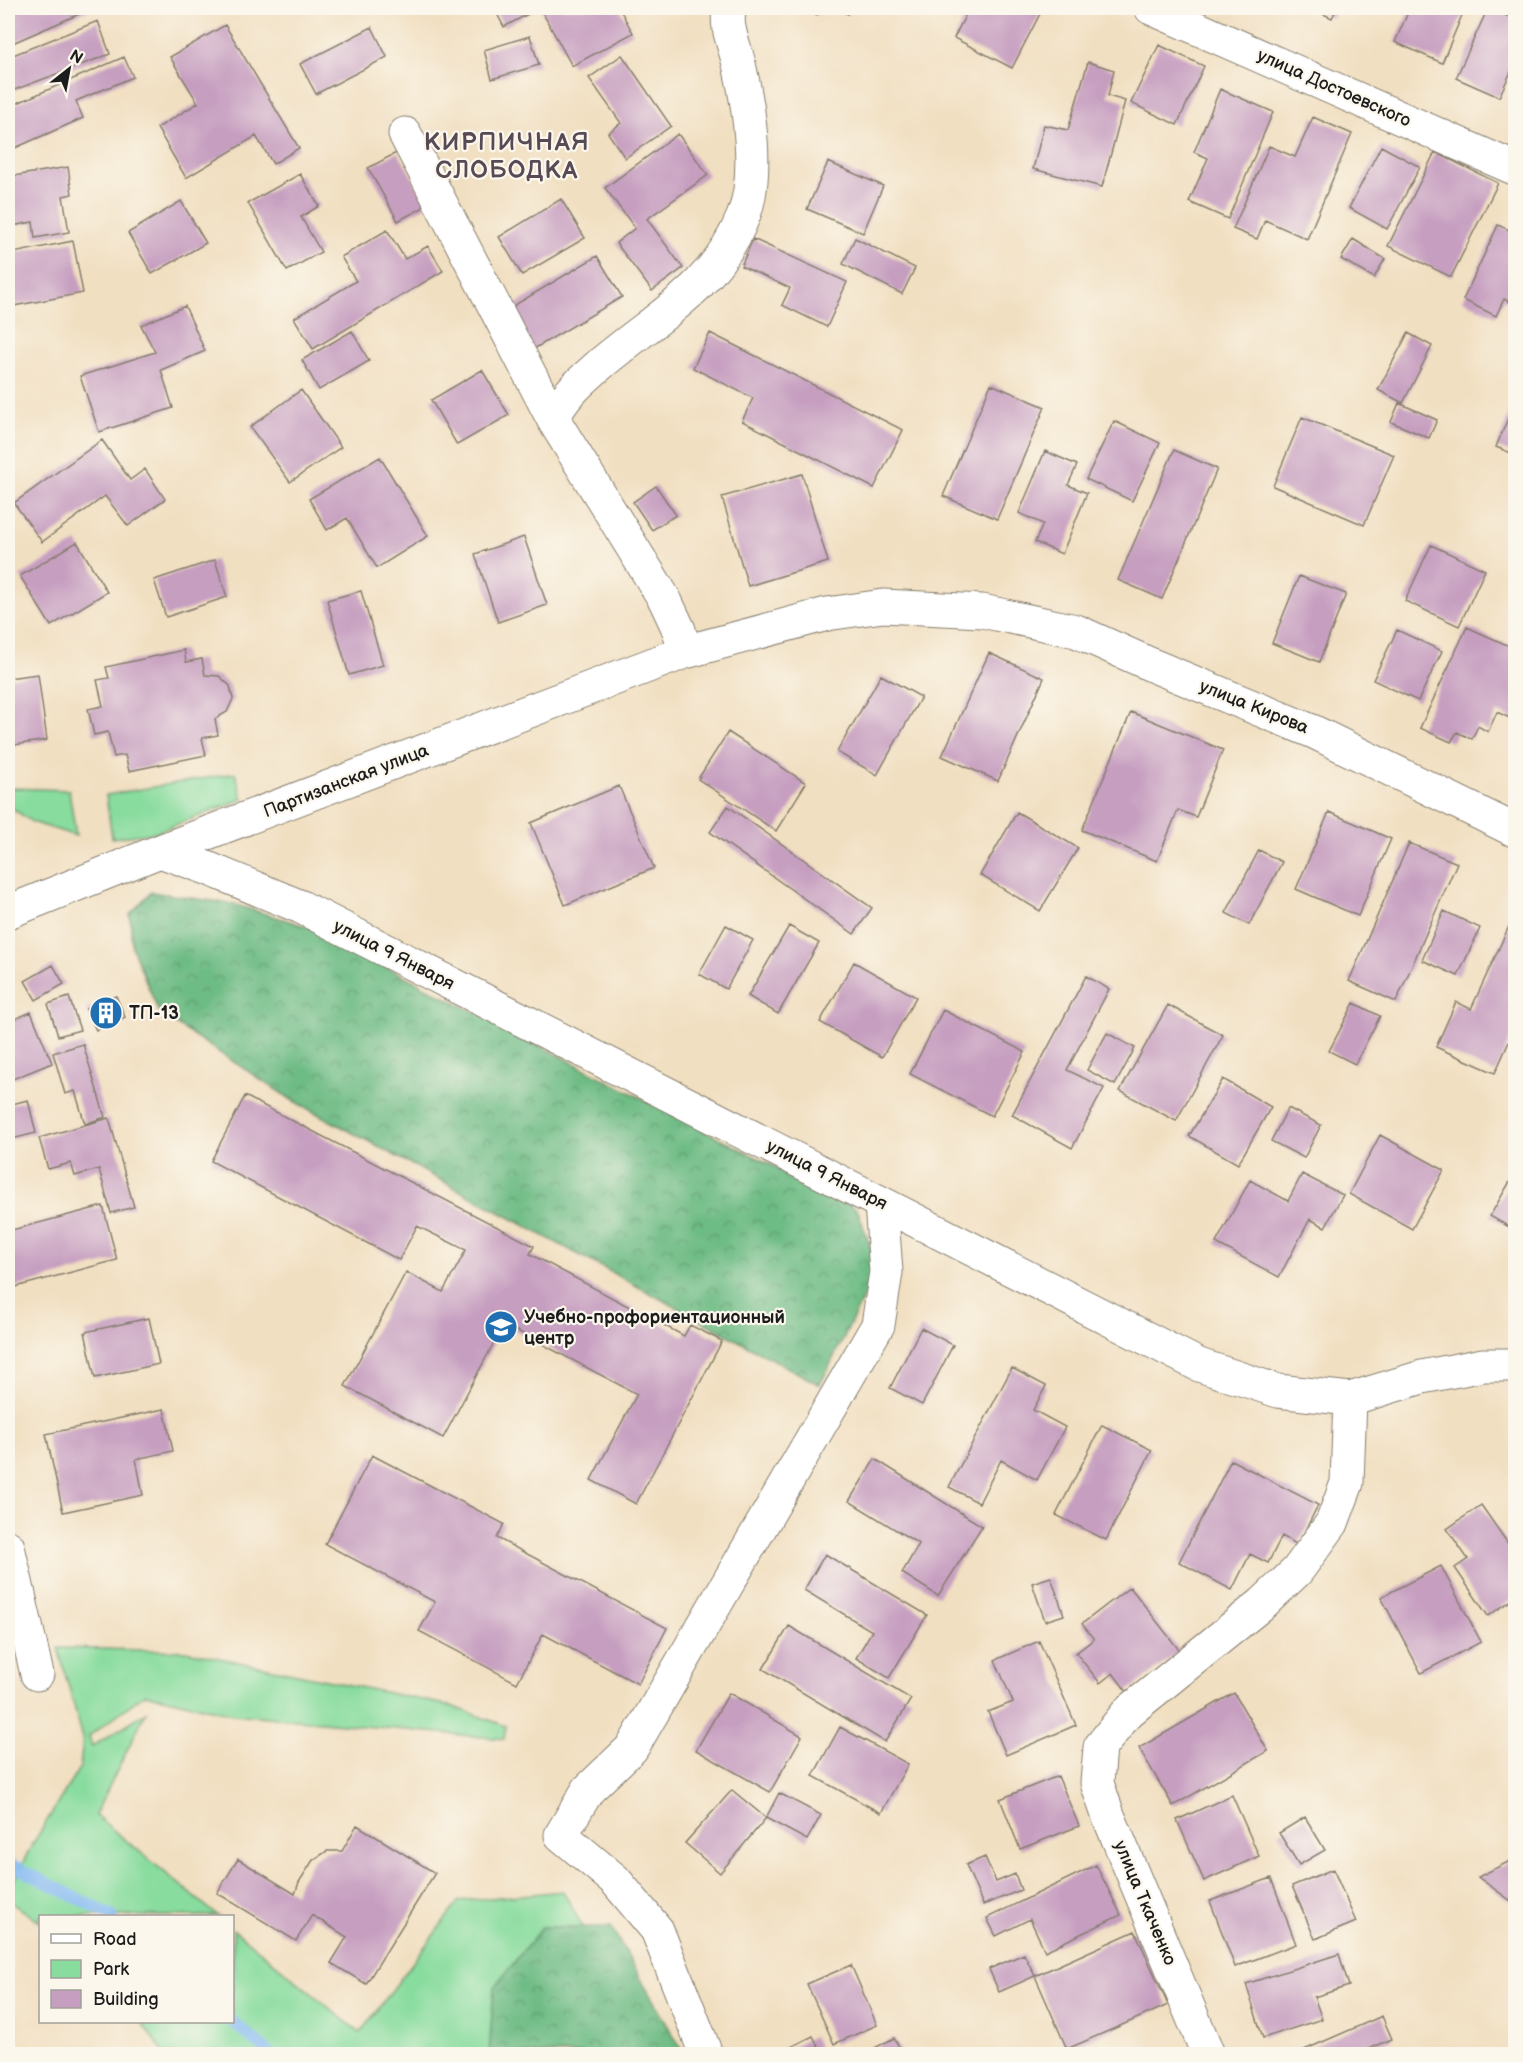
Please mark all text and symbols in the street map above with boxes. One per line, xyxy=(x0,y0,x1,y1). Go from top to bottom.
north arrow xyxy=(39,39,99,99)
street label: улица Достоевского xyxy=(1254,45,1414,131)
text: N xyxy=(66,46,86,69)
district label: КИРПИЧНАЯ СЛОБОДКА xyxy=(424,128,590,185)
street label: улица Кирова xyxy=(1196,676,1312,739)
street label: Партизанская улица xyxy=(260,740,432,822)
street label: улица 9 Января xyxy=(330,915,458,995)
building icon: ТП-13 xyxy=(88,995,124,1031)
place label: ТП-13 xyxy=(129,1003,179,1024)
street label: улица 9 Января xyxy=(763,1135,891,1215)
place label: Учебно-профориентационный центр xyxy=(524,1307,785,1349)
school or university icon: Учебно-профориентационный центр xyxy=(483,1309,519,1345)
street label: улица Ткаченко xyxy=(1109,1838,1181,1968)
legend xyxy=(39,1915,234,2023)
text: Road xyxy=(93,1929,137,1950)
text: Park xyxy=(93,1959,129,1980)
text: Building xyxy=(93,1989,159,2010)

